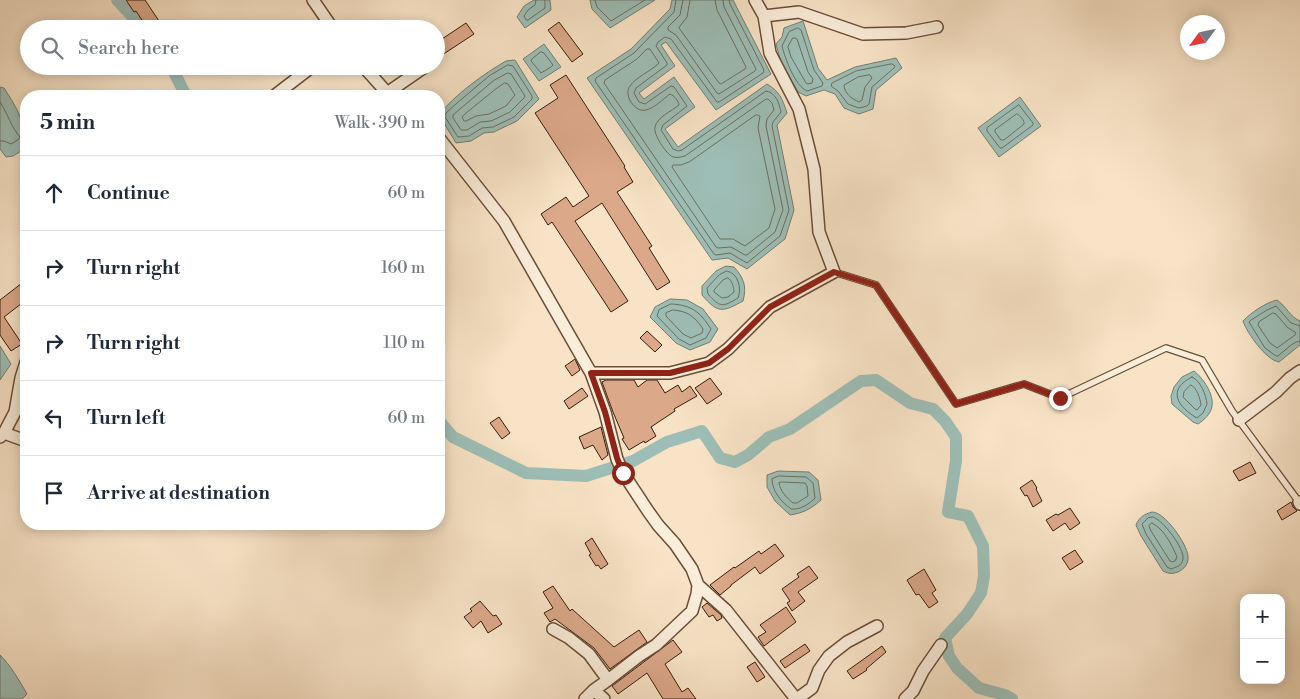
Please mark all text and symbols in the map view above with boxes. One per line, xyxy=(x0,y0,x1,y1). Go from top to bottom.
north arrow xyxy=(1180,15,1225,60)
search box xyxy=(20,20,445,75)
icon: search xyxy=(38,34,66,62)
text: Search here xyxy=(78,36,179,60)
text: 5 min xyxy=(40,110,95,136)
text: Walk · 390 m xyxy=(335,113,425,133)
icon: ahead xyxy=(40,179,68,207)
text: Continue xyxy=(87,181,170,205)
text: 60 m xyxy=(387,183,425,203)
icon: right xyxy=(40,254,68,282)
text: Turn right xyxy=(87,256,180,280)
text: 160 m xyxy=(381,258,425,278)
icon: right xyxy=(40,329,68,357)
text: Turn right xyxy=(87,331,180,355)
text: 110 m xyxy=(383,333,425,353)
route end xyxy=(1049,387,1072,410)
icon: left xyxy=(40,404,68,432)
text: Turn left xyxy=(87,406,166,430)
text: 60 m xyxy=(387,408,425,428)
route start xyxy=(612,462,635,485)
icon: arrive xyxy=(40,479,68,507)
text: Arrive at destination xyxy=(87,481,270,505)
map controls xyxy=(1240,594,1285,684)
button: + xyxy=(1240,594,1285,639)
button: − xyxy=(1240,639,1285,684)

